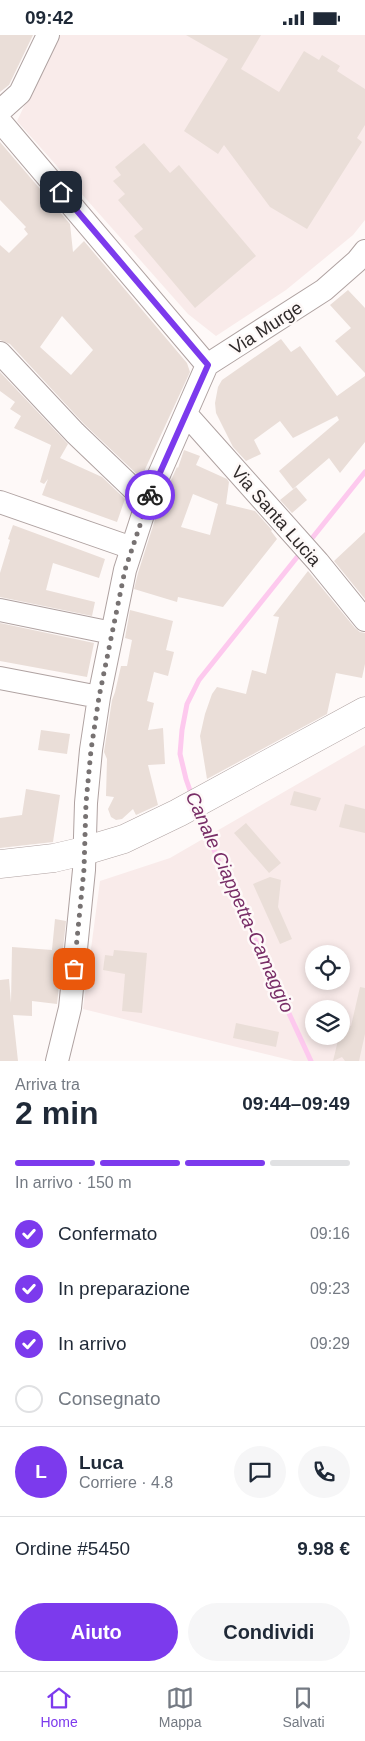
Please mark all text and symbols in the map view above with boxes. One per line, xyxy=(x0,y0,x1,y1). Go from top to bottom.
text: 09:42 xyxy=(25,7,74,28)
pin xyxy=(40,171,82,213)
icon: home xyxy=(47,178,75,206)
street label: Via Murge xyxy=(226,297,306,359)
street label: Via Santa Lucia xyxy=(227,462,325,571)
courier xyxy=(125,470,175,520)
icon: bike xyxy=(136,481,164,509)
water label: Canale Ciappetta-Camaggio xyxy=(182,788,298,1016)
map controls xyxy=(305,945,350,1045)
button: locate xyxy=(305,945,350,990)
pin xyxy=(53,948,95,990)
icon: bag xyxy=(60,955,88,983)
button: layers xyxy=(305,1000,350,1045)
text: Arriva tra xyxy=(15,1076,80,1093)
text: 09:44–09:49 xyxy=(242,1093,350,1114)
text: 2 min xyxy=(15,1095,99,1131)
text: In arrivo · 150 m xyxy=(15,1174,131,1191)
icon: check xyxy=(15,1220,43,1248)
text: Confermato xyxy=(58,1223,157,1244)
text: 09:16 xyxy=(310,1225,350,1242)
icon: check xyxy=(15,1275,43,1303)
text: In preparazione xyxy=(58,1278,190,1299)
text: 09:23 xyxy=(310,1280,350,1297)
icon: check xyxy=(15,1330,43,1358)
text: In arrivo xyxy=(58,1333,127,1354)
text: 09:29 xyxy=(310,1335,350,1352)
text: Consegnato xyxy=(58,1388,160,1409)
button: chat xyxy=(234,1446,286,1498)
button: phone xyxy=(298,1446,350,1498)
text: Luca xyxy=(79,1452,123,1473)
text: L xyxy=(35,1461,47,1482)
text: Corriere · 4.8 xyxy=(79,1474,173,1491)
text: Ordine #5450 xyxy=(15,1538,130,1559)
text: 9.98 € xyxy=(297,1538,350,1559)
button: Aiuto xyxy=(15,1603,178,1661)
button: Condividi xyxy=(188,1603,350,1661)
tab: Home xyxy=(40,1684,78,1730)
tab: Mappa xyxy=(159,1684,202,1730)
tab: Salvati xyxy=(282,1684,325,1730)

